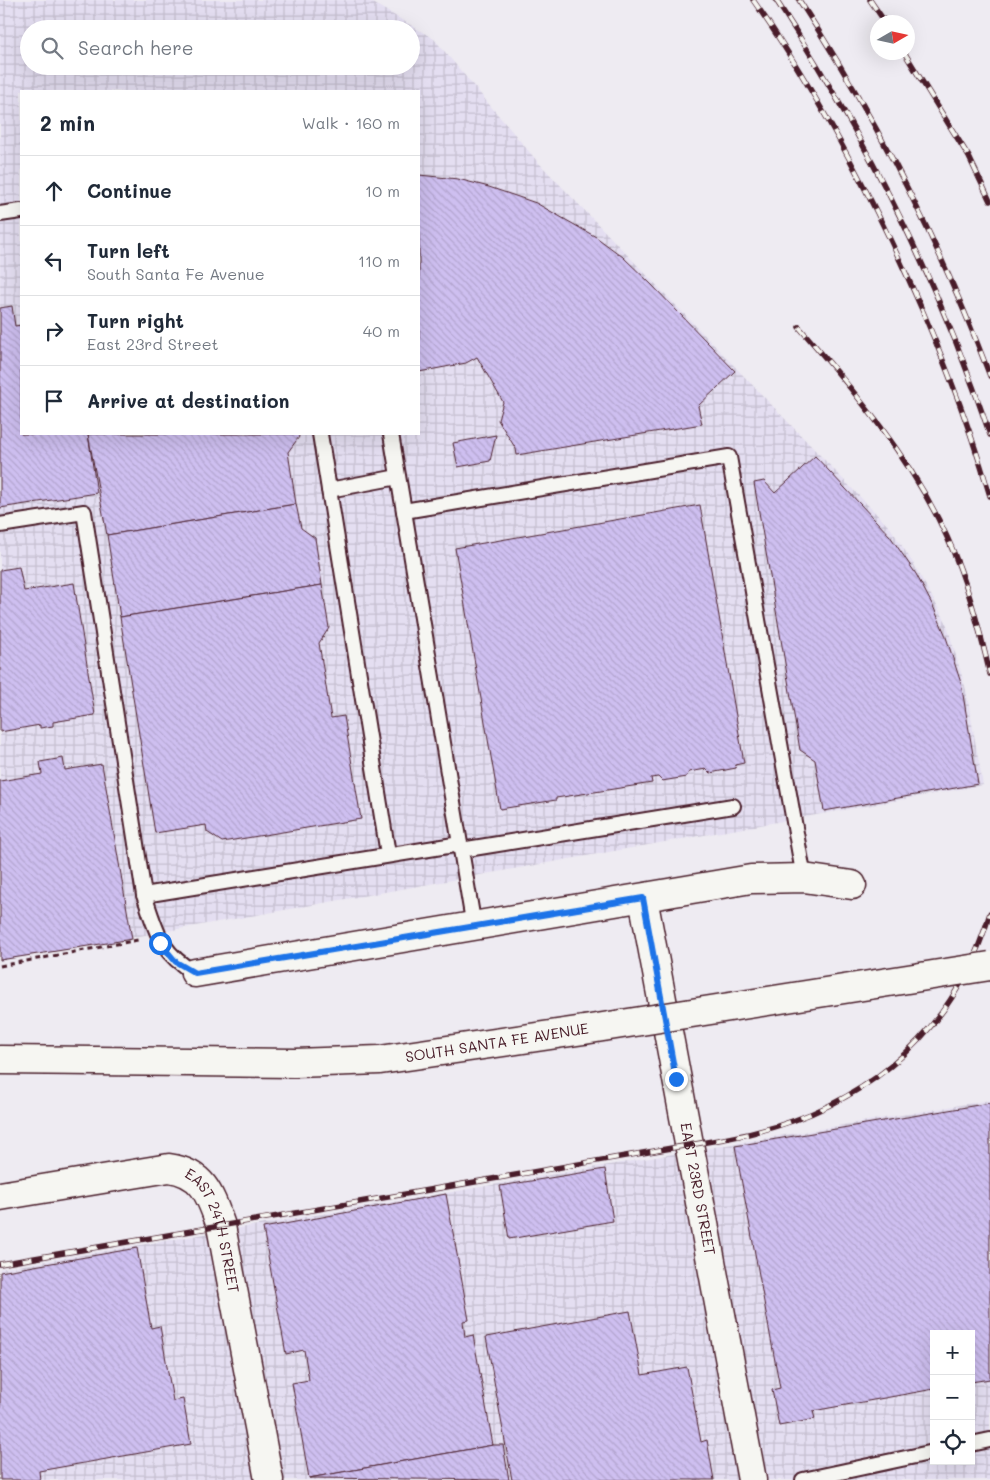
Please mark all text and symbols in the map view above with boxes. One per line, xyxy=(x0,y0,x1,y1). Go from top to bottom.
north arrow xyxy=(870,15,915,60)
search box xyxy=(20,20,420,75)
icon: search xyxy=(38,34,66,62)
text: Search here xyxy=(78,35,194,60)
text: 2 min xyxy=(40,109,95,136)
text: Walk · 160 m xyxy=(302,112,400,133)
icon: ahead xyxy=(40,177,68,205)
text: Continue xyxy=(87,178,172,203)
text: 10 m xyxy=(365,180,400,201)
text: Turn left xyxy=(87,238,170,263)
icon: left xyxy=(40,247,68,275)
text: 110 m xyxy=(358,250,400,271)
text: South Santa Fe Avenue xyxy=(87,263,265,284)
text: Turn right xyxy=(87,308,184,333)
icon: right xyxy=(40,317,68,345)
text: 40 m xyxy=(363,320,400,341)
text: East 23rd Street xyxy=(87,333,219,354)
icon: arrive xyxy=(40,387,68,415)
text: Arrive at destination xyxy=(87,388,290,413)
route start xyxy=(149,932,172,955)
street label: SOUTH SANTA FE AVENUE xyxy=(404,1018,590,1066)
route end xyxy=(665,1068,688,1091)
street label: EAST 23RD STREET xyxy=(676,1121,721,1257)
street label: EAST 24TH STREET xyxy=(182,1163,244,1294)
map controls xyxy=(930,1330,975,1465)
button: + xyxy=(930,1330,975,1375)
button: − xyxy=(930,1375,975,1420)
button: locate xyxy=(930,1420,975,1465)

